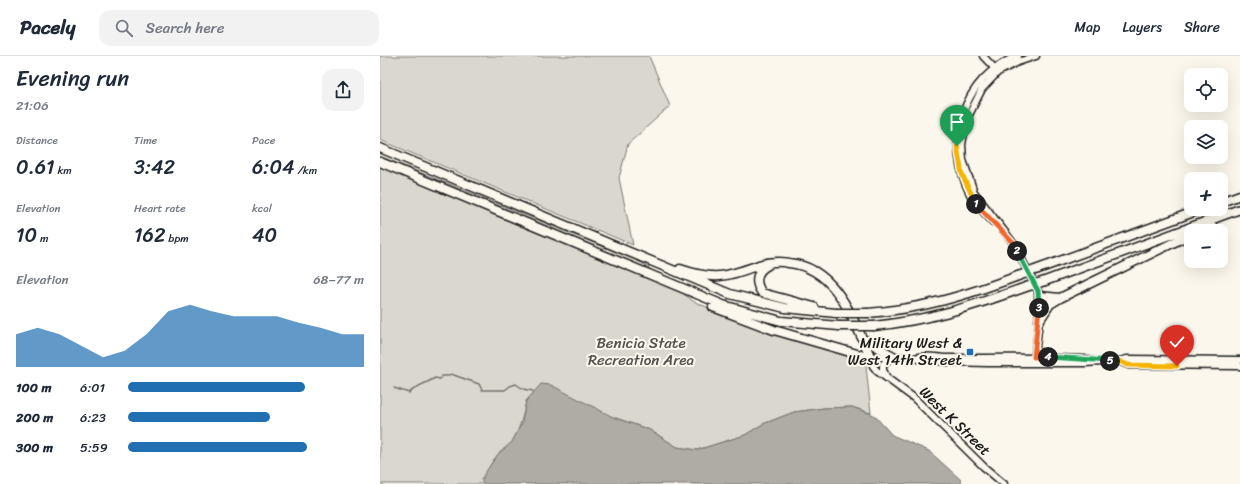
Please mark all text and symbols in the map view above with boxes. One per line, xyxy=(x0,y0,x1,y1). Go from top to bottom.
search box xyxy=(99,10,379,46)
text: Pacely xyxy=(20,11,75,44)
text: Search here xyxy=(145,15,224,41)
text: Map xyxy=(1075,15,1100,40)
text: Layers xyxy=(1122,15,1162,40)
text: Share xyxy=(1184,15,1220,40)
icon: search xyxy=(113,17,135,39)
text: Evening run xyxy=(16,59,129,98)
map controls xyxy=(1184,68,1228,268)
button: locate xyxy=(1184,68,1228,112)
button: share xyxy=(322,69,364,111)
text: 21:06 xyxy=(16,94,49,117)
pin xyxy=(940,105,974,146)
icon: arrive xyxy=(946,111,968,133)
button: layers xyxy=(1184,120,1228,164)
text: Distance xyxy=(16,131,58,150)
text: Time xyxy=(134,131,157,150)
text: Pace xyxy=(252,131,275,150)
text: 0.61 xyxy=(16,150,55,185)
text: 3:42 xyxy=(134,150,175,185)
text: 6:04 xyxy=(252,150,295,185)
text: km xyxy=(55,161,72,180)
text: /km xyxy=(295,161,317,180)
button: + xyxy=(1184,172,1228,216)
pin: 1 xyxy=(966,194,986,214)
text: 1 xyxy=(974,194,978,213)
text: Elevation xyxy=(16,199,61,218)
text: Heart rate xyxy=(134,199,186,218)
text: kcal xyxy=(252,199,272,218)
text: 10 xyxy=(16,218,37,253)
text: 162 xyxy=(134,218,165,253)
text: 40 xyxy=(252,218,277,253)
button: − xyxy=(1184,224,1228,268)
text: m xyxy=(37,229,49,248)
text: bpm xyxy=(165,229,189,248)
pin: 2 xyxy=(1007,241,1027,261)
text: 2 xyxy=(1014,241,1020,260)
text: Elevation xyxy=(16,268,69,291)
text: 68–77 m xyxy=(313,268,364,291)
pin: 3 xyxy=(1029,298,1049,318)
text: 3 xyxy=(1036,298,1042,317)
pin xyxy=(1160,325,1194,366)
park label: Benicia State Recreation Area xyxy=(588,330,695,373)
place label: Military West & West 14th Street xyxy=(848,330,962,373)
icon: check xyxy=(1166,331,1188,353)
marker: Military West & West 14th Street xyxy=(965,347,975,357)
pin: 4 xyxy=(1038,347,1058,367)
text: 4 xyxy=(1045,347,1051,366)
pin: 5 xyxy=(1100,351,1120,371)
text: 5 xyxy=(1107,351,1113,370)
text: 100 m xyxy=(16,376,51,399)
text: 6:01 xyxy=(80,376,105,399)
street label: West K Street xyxy=(913,380,997,463)
text: 200 m xyxy=(16,406,53,429)
text: 6:23 xyxy=(80,406,106,429)
text: 300 m xyxy=(16,436,53,459)
text: 5:59 xyxy=(80,436,108,459)

